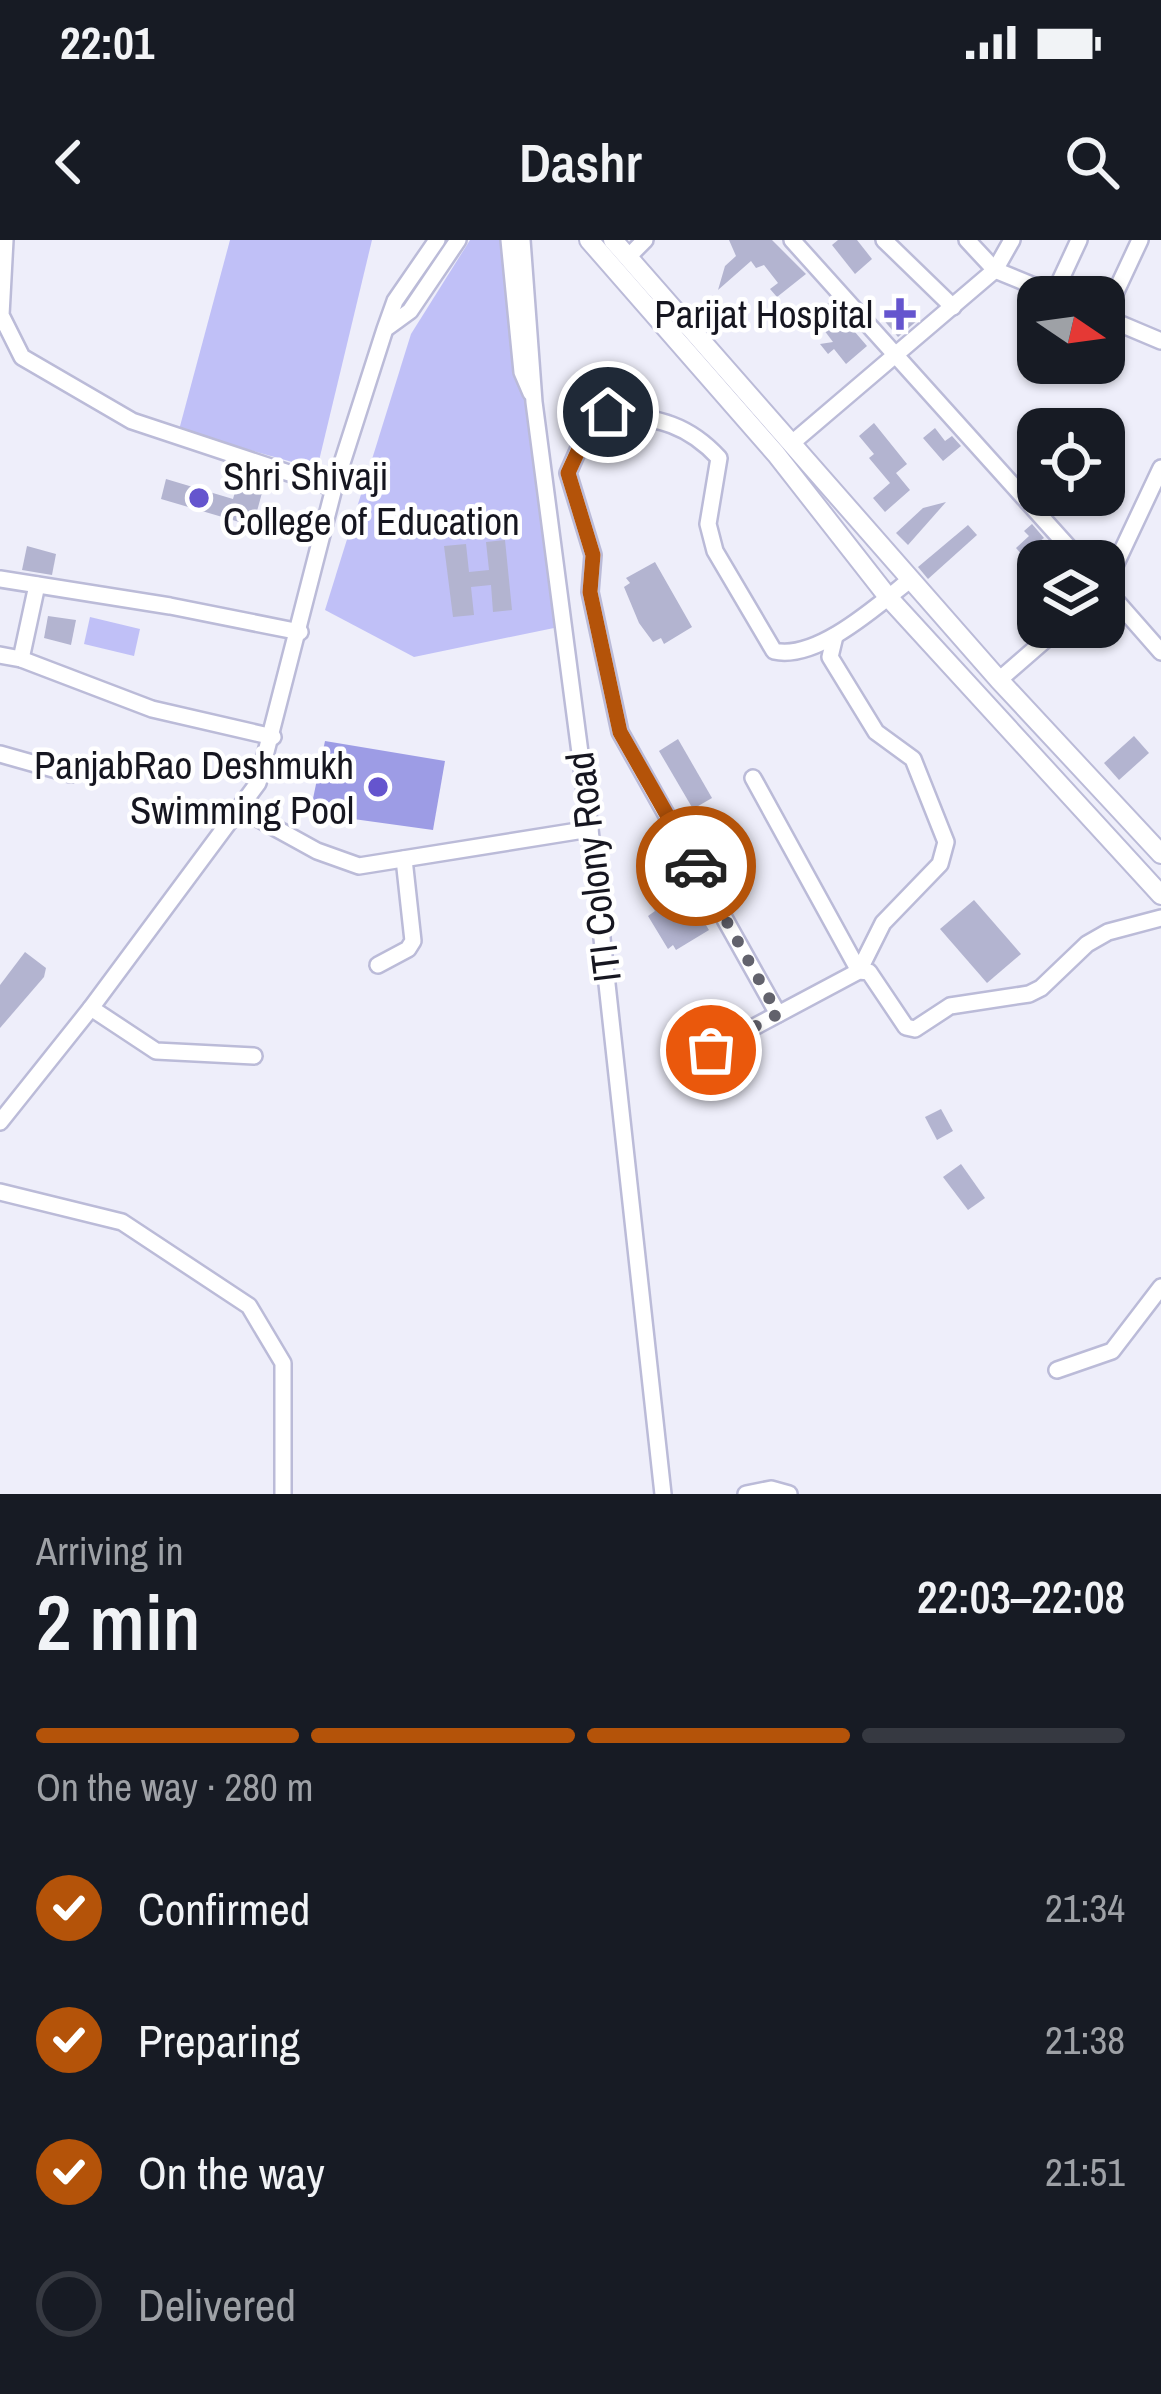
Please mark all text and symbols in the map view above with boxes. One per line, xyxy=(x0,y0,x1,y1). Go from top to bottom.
text: 22:01 xyxy=(60,12,154,73)
text: Dashr xyxy=(519,126,642,199)
icon: back xyxy=(36,129,102,195)
icon: search xyxy=(1059,129,1125,195)
north arrow xyxy=(1017,276,1125,384)
map controls xyxy=(1017,276,1125,648)
place label: Parijat Hospital xyxy=(654,288,873,340)
marker: Parijat Hospital xyxy=(884,298,916,330)
pin xyxy=(557,361,659,463)
icon: home xyxy=(575,379,641,445)
button: locate xyxy=(1017,408,1125,516)
place label: Shri Shivaji College of Education xyxy=(223,450,520,547)
marker: Shri Shivaji College of Education xyxy=(186,485,212,511)
button: layers xyxy=(1017,540,1125,648)
place label: PanjabRao Deshmukh Swimming Pool xyxy=(34,739,354,836)
street label: ITI Colony Road xyxy=(553,749,633,985)
marker: PanjabRao Deshmukh Swimming Pool xyxy=(365,774,391,800)
courier xyxy=(636,806,756,926)
icon: car xyxy=(663,833,729,899)
pin xyxy=(660,999,762,1101)
icon: bag xyxy=(678,1017,744,1083)
text: Arriving in xyxy=(36,1525,184,1577)
text: 22:03–22:08 xyxy=(917,1566,1125,1627)
text: 2 min xyxy=(36,1569,201,1674)
text: On the way · 280 m xyxy=(36,1761,313,1813)
icon: check xyxy=(36,1875,102,1941)
text: Confirmed xyxy=(138,1878,310,1939)
text: 21:34 xyxy=(1045,1882,1125,1934)
icon: check xyxy=(36,2007,102,2073)
text: Preparing xyxy=(138,2010,300,2071)
text: 21:38 xyxy=(1045,2014,1125,2066)
icon: check xyxy=(36,2139,102,2205)
text: On the way xyxy=(138,2142,325,2203)
text: 21:51 xyxy=(1045,2146,1125,2198)
text: Delivered xyxy=(138,2274,296,2335)

